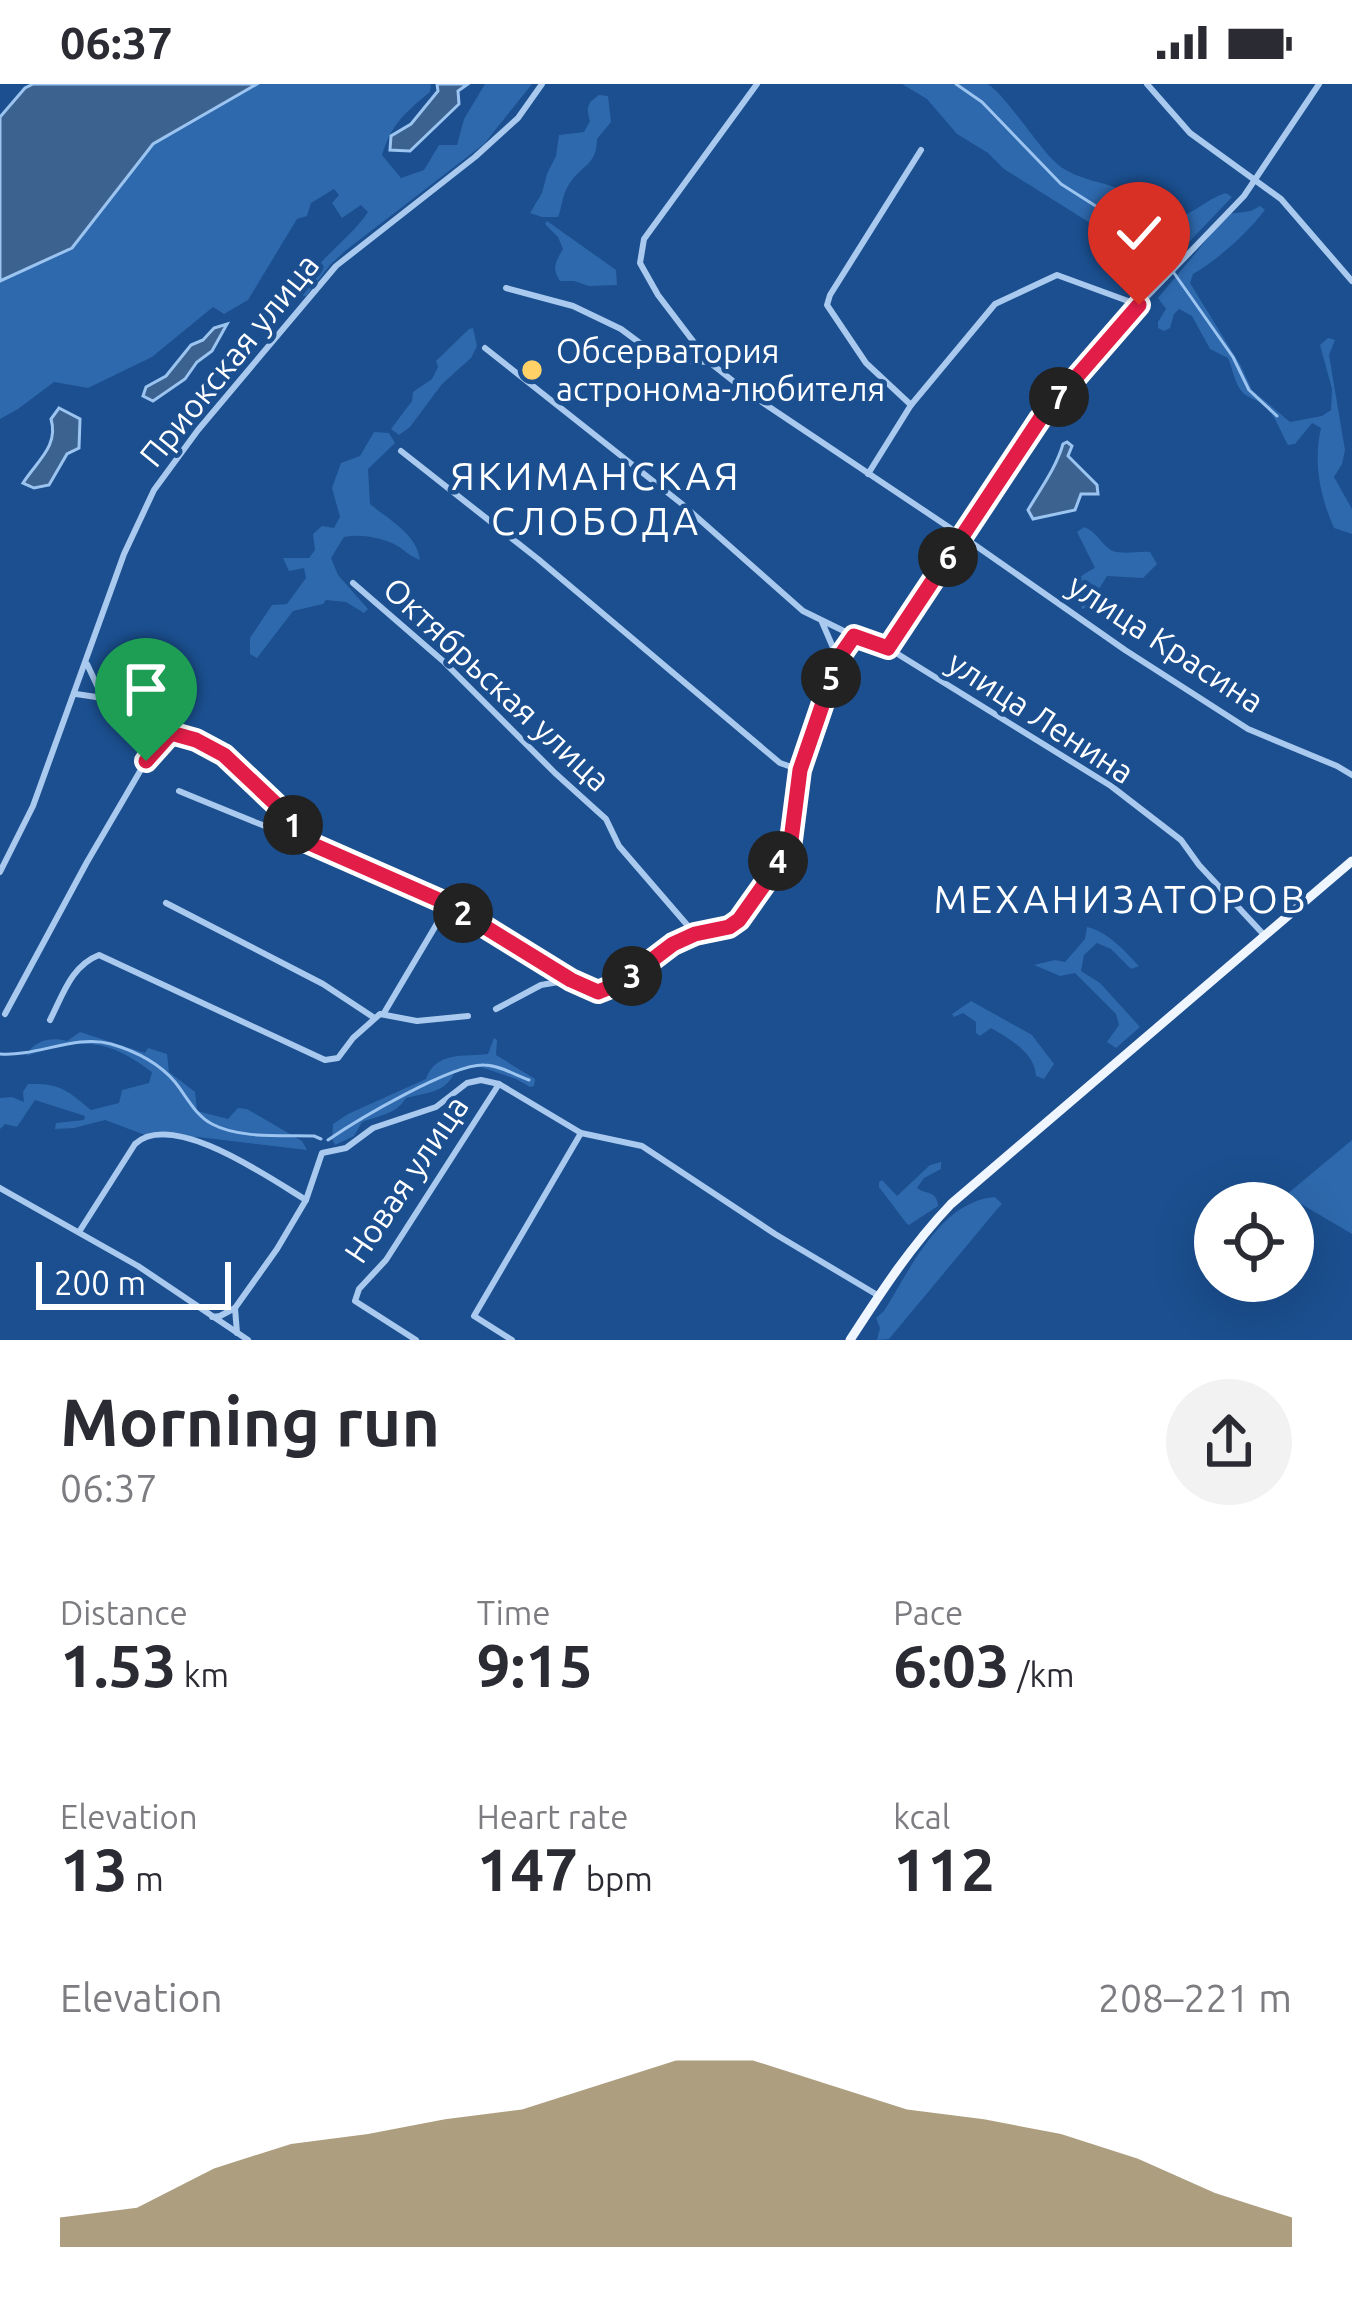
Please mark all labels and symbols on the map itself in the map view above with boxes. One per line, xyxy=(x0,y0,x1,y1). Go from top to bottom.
pin xyxy=(1088,182,1190,305)
street label: Приокская улица xyxy=(132,246,326,473)
place label: Обсерватория астронома-любителя xyxy=(556,332,885,407)
marker: Обсерватория астронома-любителя xyxy=(519,357,545,383)
pin: 7 xyxy=(1029,367,1089,427)
district label: ЯКИМАНСКАЯ СЛОБОДА xyxy=(450,454,742,542)
pin: 6 xyxy=(918,527,978,587)
street label: улица Красина xyxy=(1062,566,1271,719)
street label: Октябрьская улица xyxy=(377,569,618,798)
pin xyxy=(95,638,197,761)
street label: улица Ленина xyxy=(941,643,1141,790)
pin: 5 xyxy=(801,648,861,708)
pin: 1 xyxy=(263,795,323,855)
pin: 4 xyxy=(748,831,808,891)
district label: МЕХАНИЗАТОРОВ xyxy=(933,877,1309,920)
pin: 2 xyxy=(433,883,493,943)
pin: 3 xyxy=(602,946,662,1006)
street label: Новая улица xyxy=(336,1088,475,1269)
scale bar xyxy=(36,1256,231,1309)

